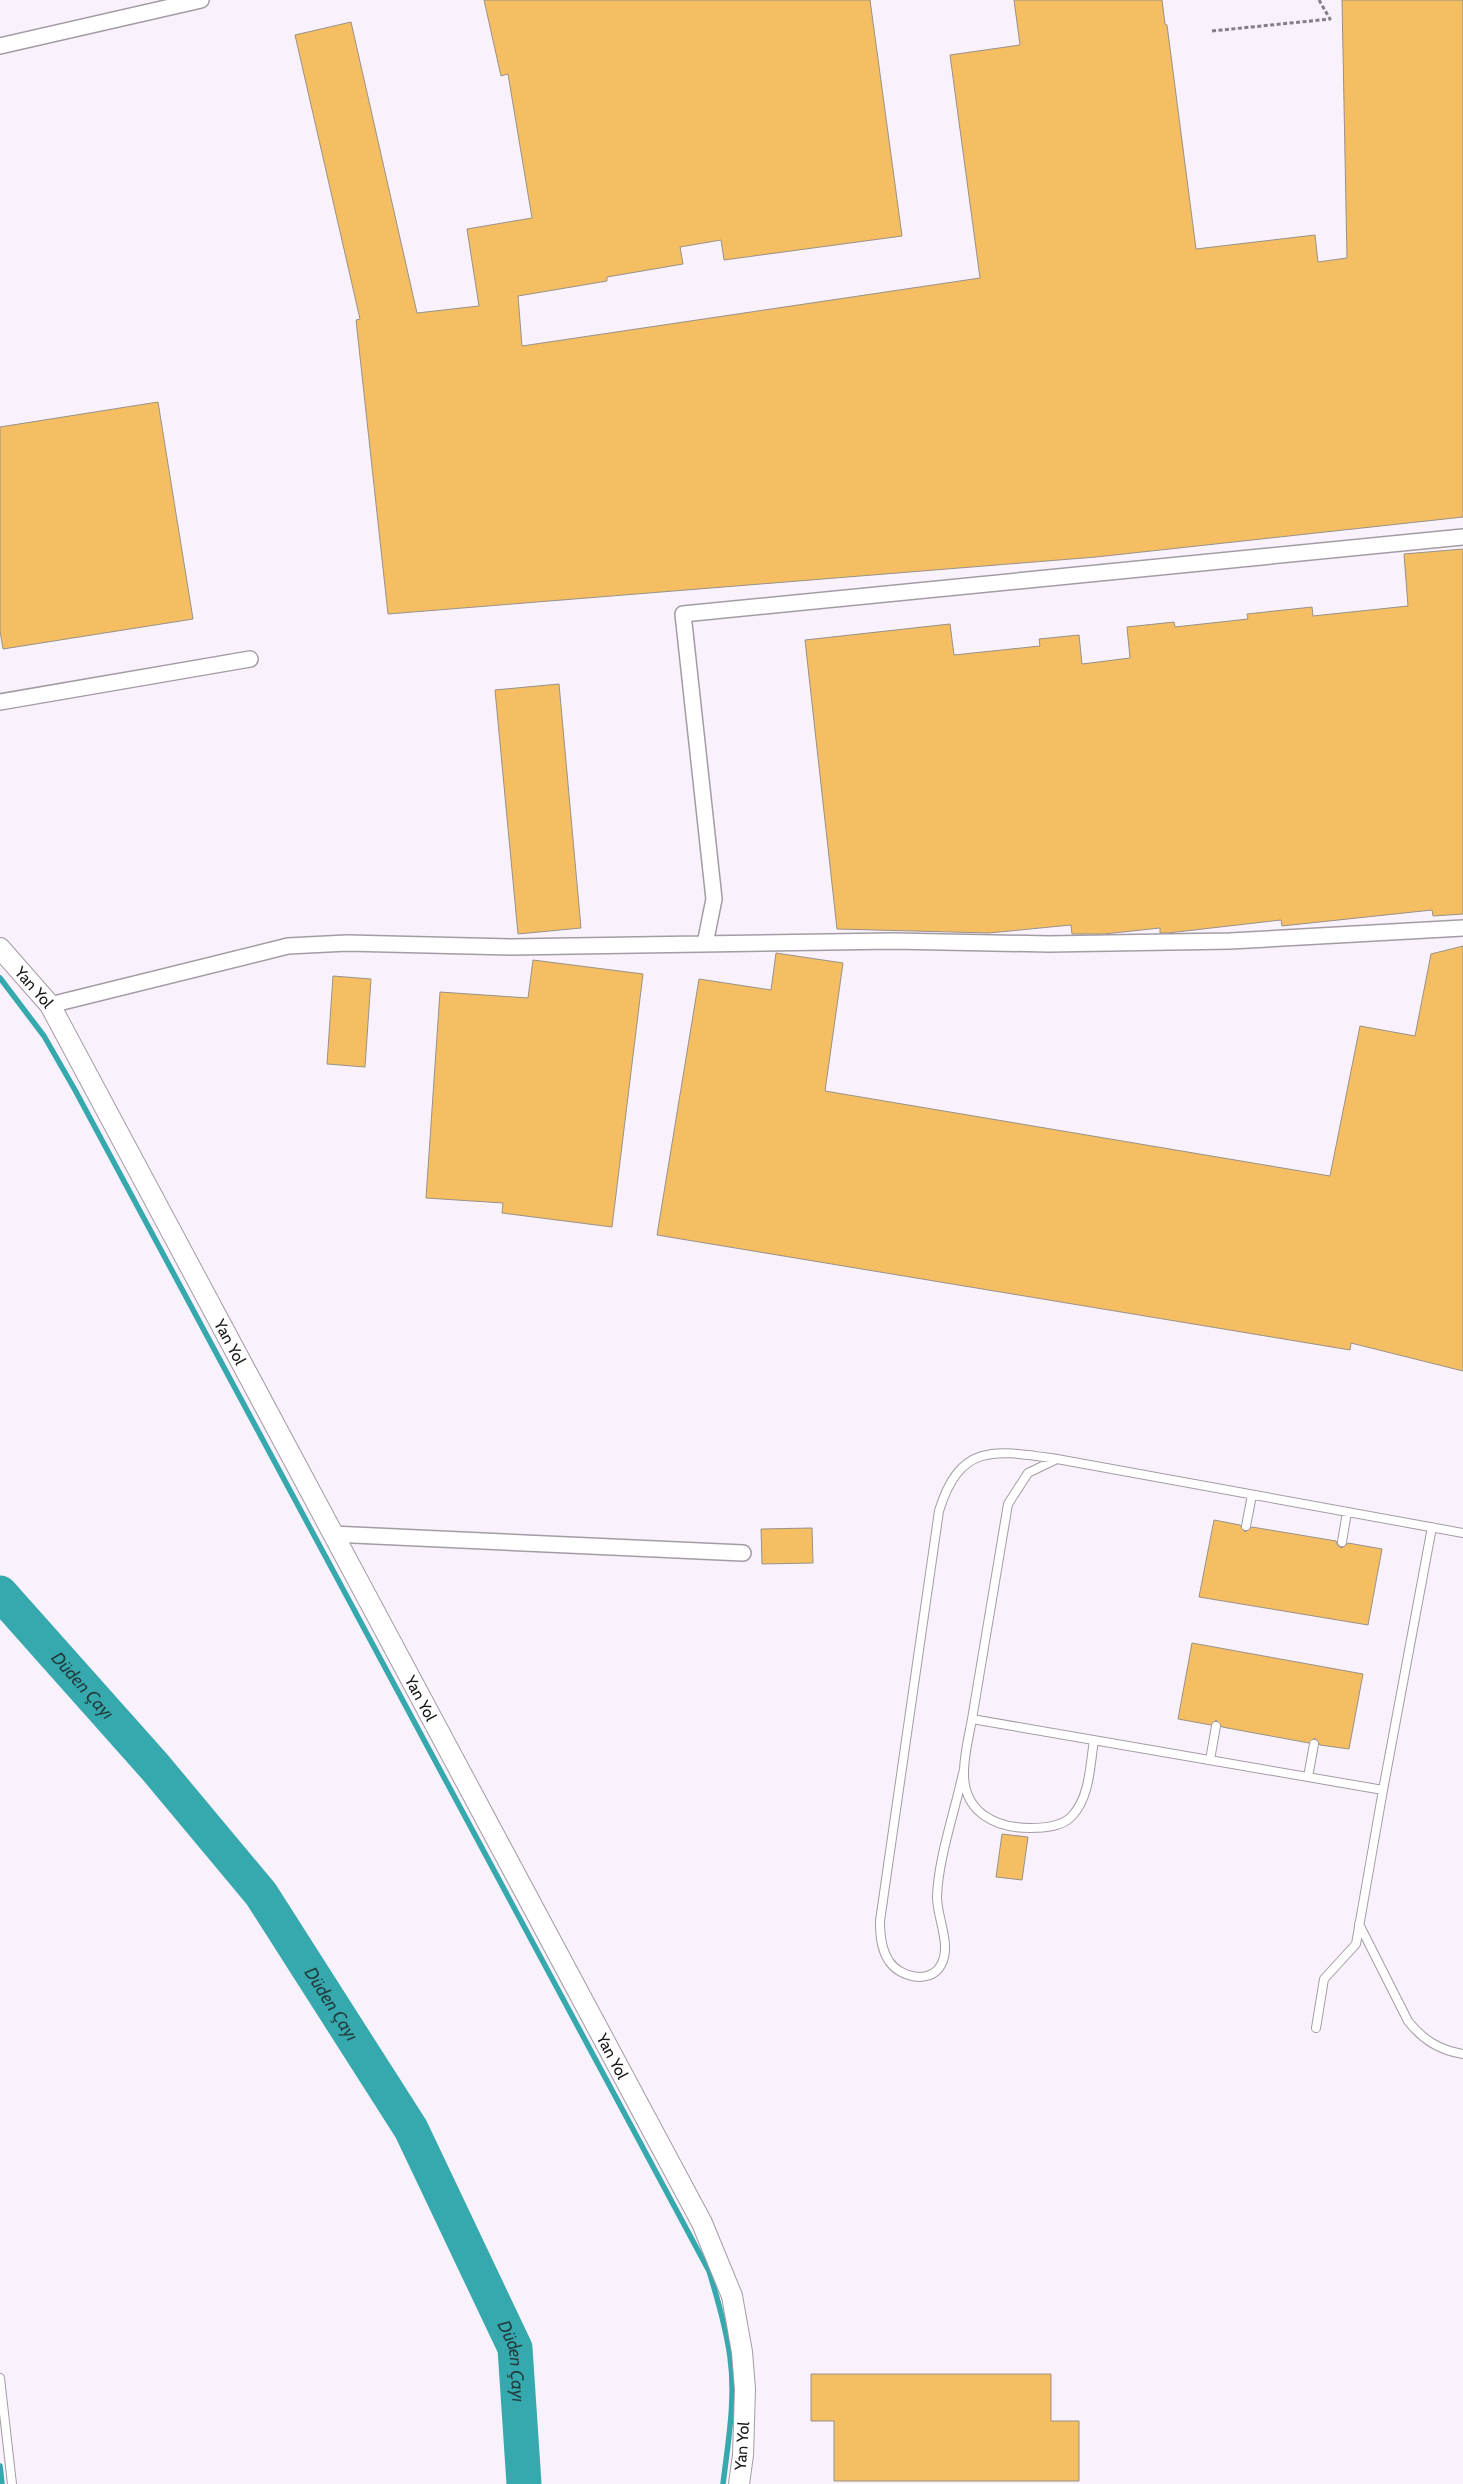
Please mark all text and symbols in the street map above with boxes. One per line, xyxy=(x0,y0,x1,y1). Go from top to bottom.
street label: Yan Yol xyxy=(10,962,58,1012)
street label: Yan Yol xyxy=(210,1315,250,1368)
water label: Düden Çayı xyxy=(47,1647,119,1724)
street label: Yan Yol xyxy=(401,1671,441,1724)
water label: Düden Çayı xyxy=(300,1963,363,2045)
street label: Yan Yol xyxy=(592,2029,633,2082)
water label: Düden Çayı xyxy=(492,2317,530,2403)
street label: Yan Yol xyxy=(731,2421,753,2472)

